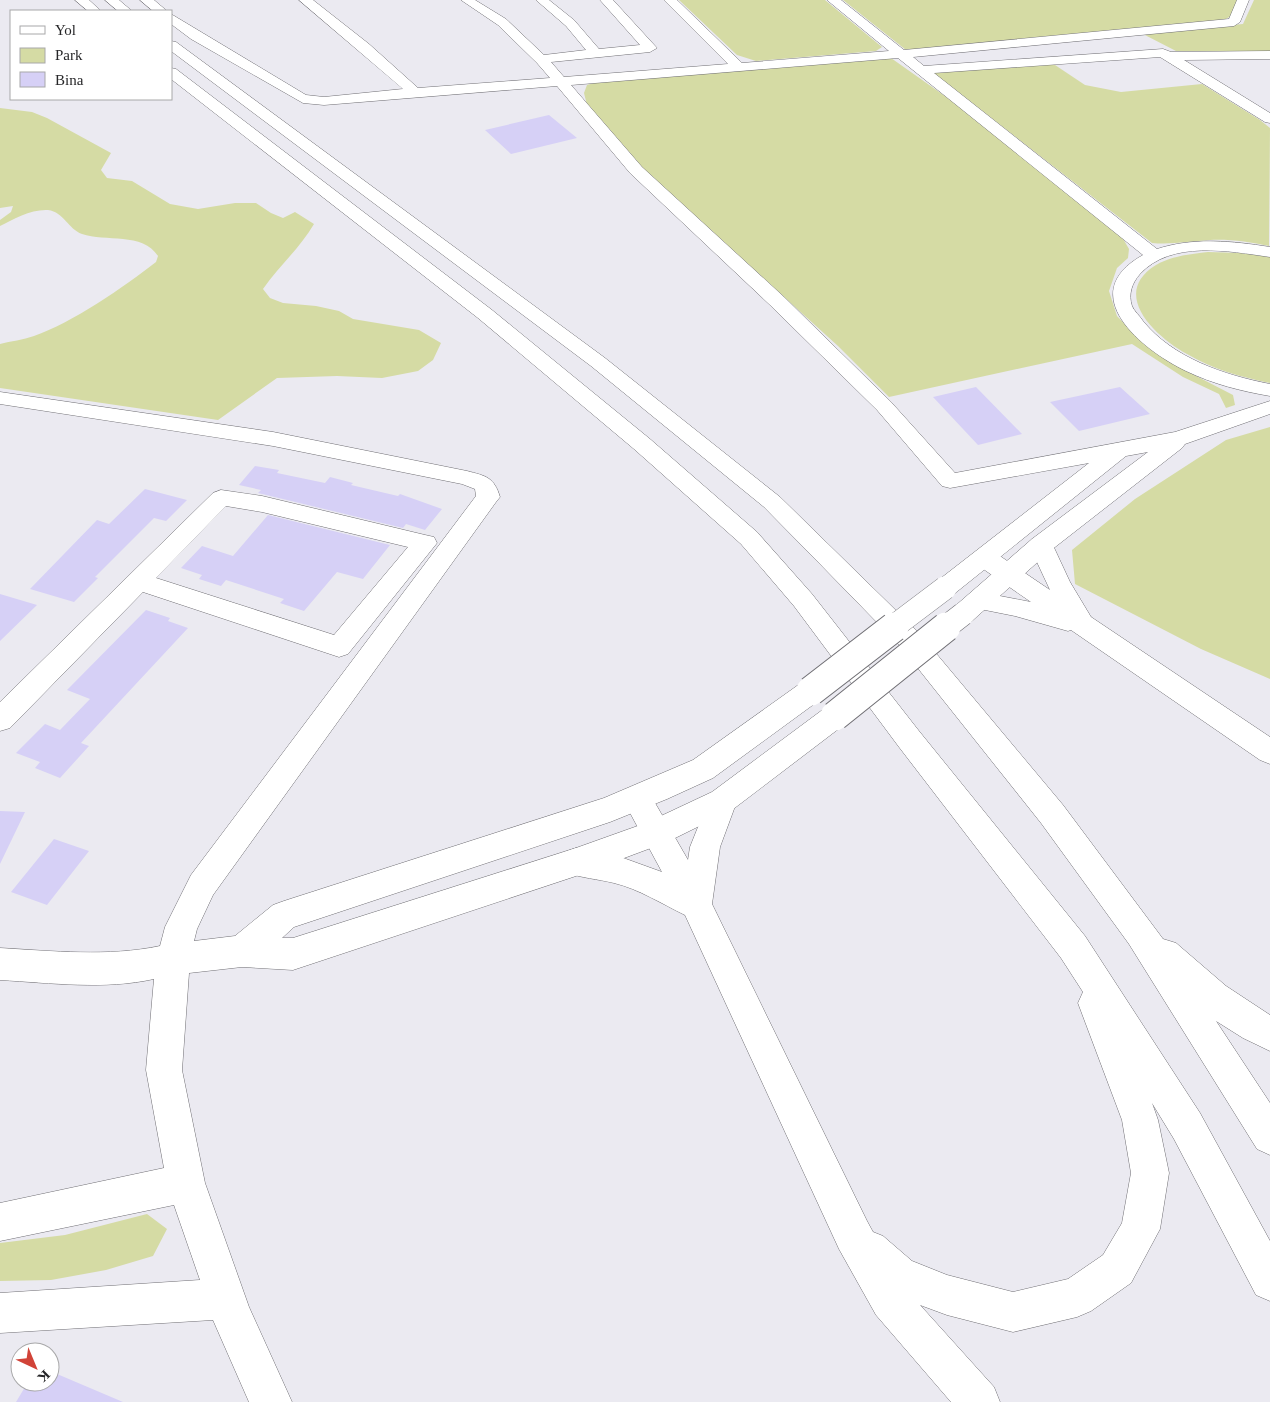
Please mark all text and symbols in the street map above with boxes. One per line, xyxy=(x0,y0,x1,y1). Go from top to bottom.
legend xyxy=(10,10,172,100)
text: Yol xyxy=(55,22,76,38)
text: Park xyxy=(55,47,83,63)
text: Bina xyxy=(55,72,84,88)
north arrow xyxy=(10,1342,60,1392)
text: K xyxy=(34,1367,53,1385)

